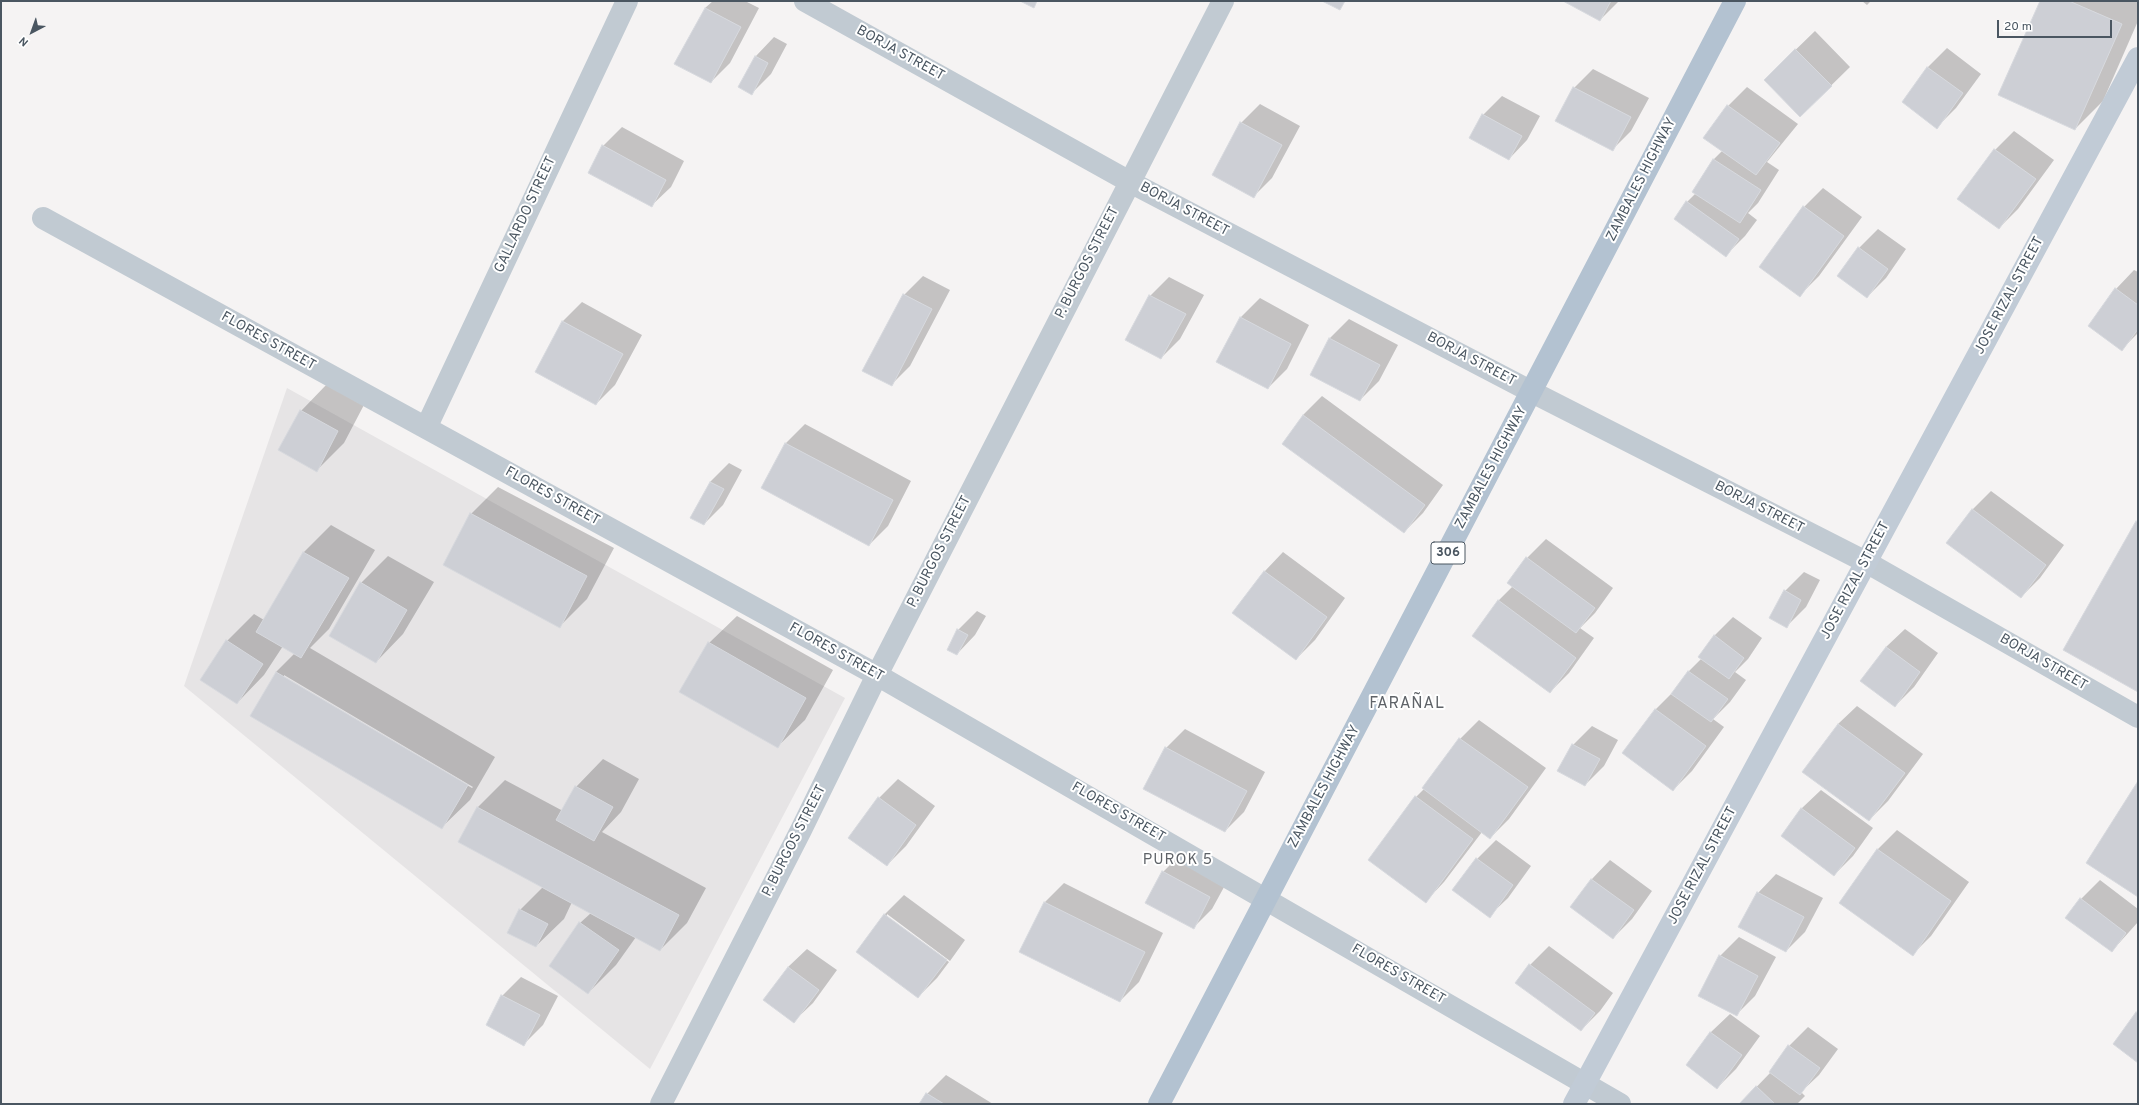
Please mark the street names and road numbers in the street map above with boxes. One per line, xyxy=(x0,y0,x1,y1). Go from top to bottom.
street label: BORJA STREET xyxy=(853,23,947,85)
street label: ZAMBALES HIGHWAY xyxy=(1604,115,1680,245)
street label: GALLARDO STREET xyxy=(492,154,560,276)
street label: BORJA STREET xyxy=(1137,179,1231,241)
street label: P. BURGOS STREET xyxy=(1053,204,1123,322)
street label: JOSE RIZAL STREET xyxy=(1972,234,2048,358)
street label: FLORES STREET xyxy=(218,309,318,375)
street label: BORJA STREET xyxy=(1424,329,1518,391)
street label: ZAMBALES HIGHWAY xyxy=(1453,404,1531,532)
street label: FLORES STREET xyxy=(502,464,602,530)
street label: BORJA STREET xyxy=(1711,478,1807,538)
street label: P. BURGOS STREET xyxy=(905,493,975,611)
street label: JOSE RIZAL STREET xyxy=(1818,519,1894,643)
road number: 306 xyxy=(1431,542,1465,564)
street label: FLORES STREET xyxy=(786,620,886,686)
street label: BORJA STREET xyxy=(1996,631,2090,695)
street label: ZAMBALES HIGHWAY xyxy=(1286,723,1364,851)
street label: FLORES STREET xyxy=(1068,779,1168,847)
street label: P. BURGOS STREET xyxy=(760,782,830,900)
street label: JOSE RIZAL STREET xyxy=(1665,804,1741,928)
street label: FLORES STREET xyxy=(1348,941,1448,1009)

